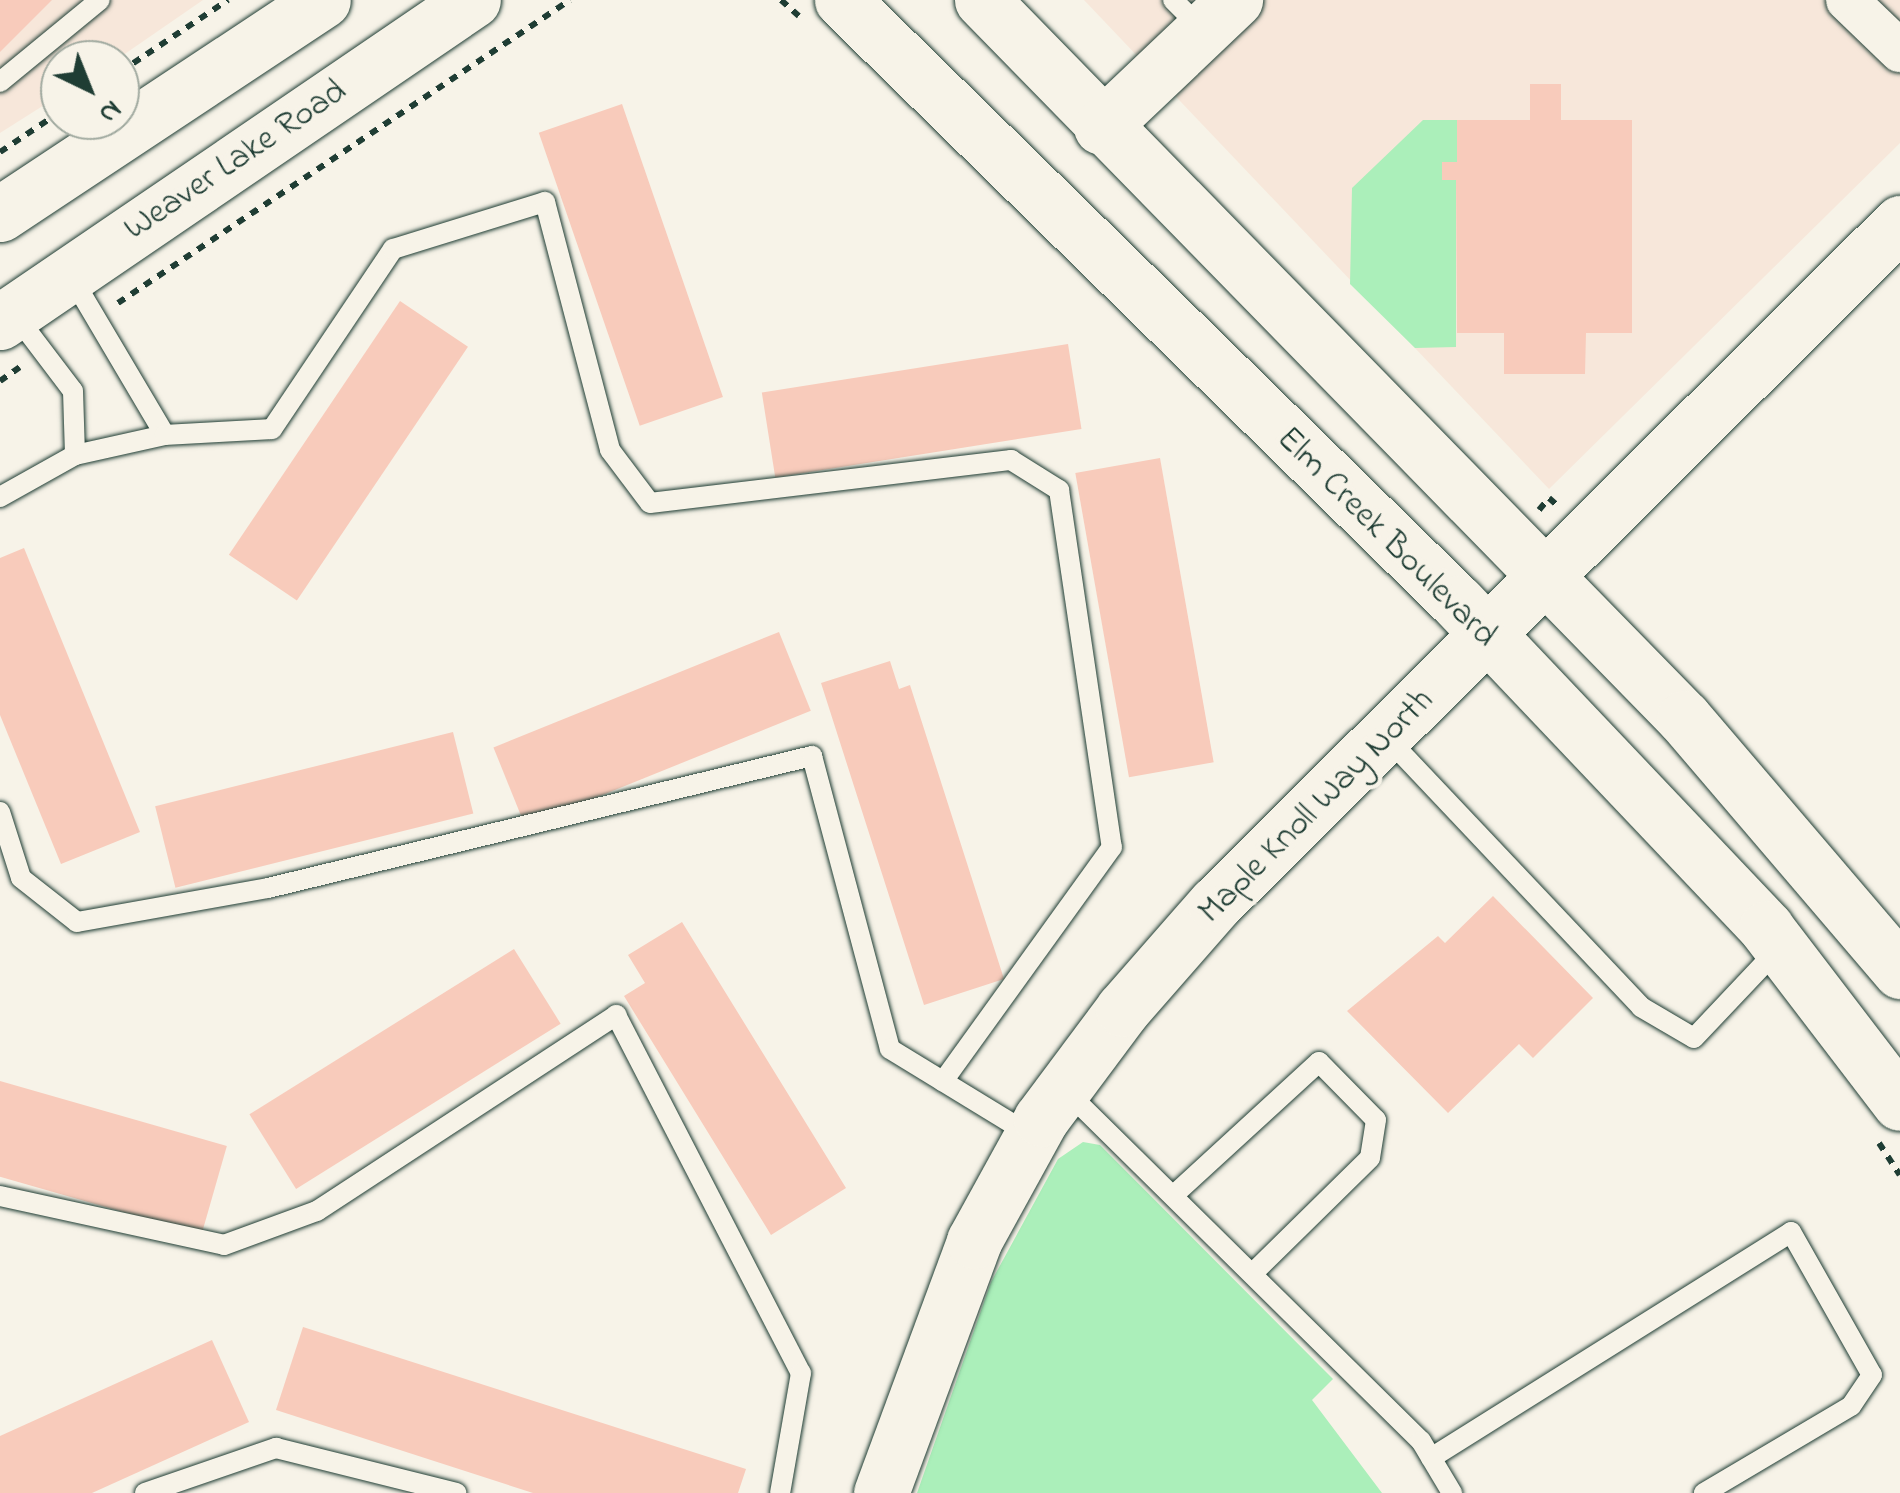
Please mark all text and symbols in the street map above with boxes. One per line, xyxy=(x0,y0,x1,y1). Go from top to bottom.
north arrow xyxy=(40,40,140,140)
street label: Weaver Lake Road xyxy=(117,71,355,251)
text: N xyxy=(89,89,130,132)
street label: Elm Creek Boulevard xyxy=(1267,419,1505,657)
street label: Maple Knoll Way North xyxy=(1191,681,1443,933)

